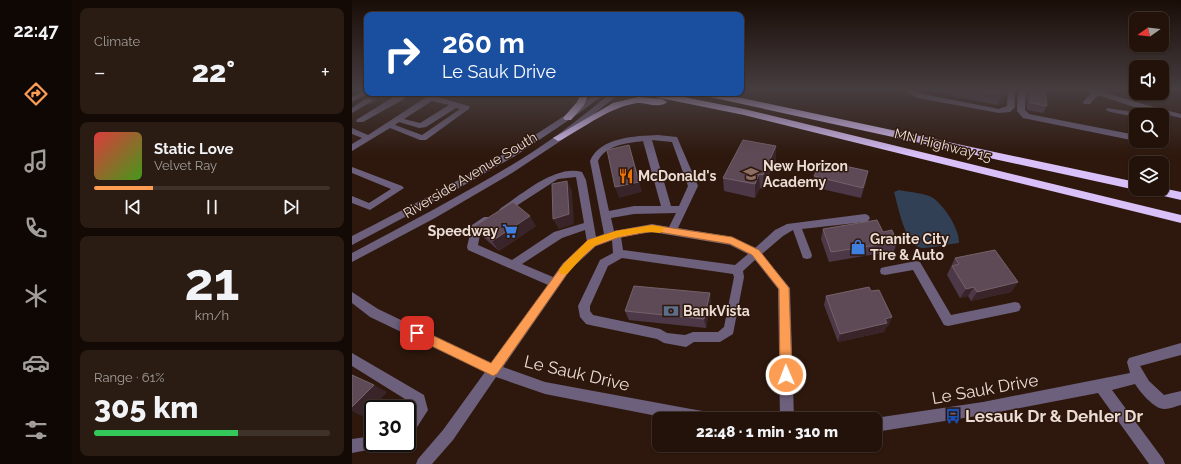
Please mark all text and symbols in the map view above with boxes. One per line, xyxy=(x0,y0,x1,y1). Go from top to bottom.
north arrow xyxy=(1129,12,1169,52)
map controls xyxy=(1129,12,1169,196)
text: 22:47 xyxy=(13,20,59,41)
text: 260 m xyxy=(442,27,525,60)
icon: right xyxy=(376,28,428,80)
text: Climate xyxy=(94,34,140,49)
text: 22° xyxy=(192,54,235,89)
text: − xyxy=(94,59,106,85)
text: + xyxy=(321,59,330,85)
button: sound xyxy=(1129,60,1169,100)
text: Le Sauk Drive xyxy=(442,61,556,82)
icon: directions xyxy=(22,80,50,108)
button: search xyxy=(1129,108,1169,148)
street label: MN Highway 15 xyxy=(893,125,994,165)
street label: Riverside Avenue South xyxy=(400,129,540,221)
text: Static Love xyxy=(154,140,233,158)
icon: music xyxy=(22,147,50,175)
button: layers xyxy=(1129,156,1169,196)
text: Velvet Ray xyxy=(154,158,217,173)
place label: New Horizon Academy xyxy=(763,158,848,190)
school or university icon: New Horizon Academy xyxy=(742,165,760,183)
restaurant icon: McDonald's xyxy=(617,167,635,185)
place label: McDonald's xyxy=(638,168,717,184)
icon: previous xyxy=(122,196,144,218)
icon: pause xyxy=(201,196,223,218)
icon: next xyxy=(280,196,302,218)
icon: phone xyxy=(22,214,50,242)
supermarket icon: Speedway xyxy=(501,222,519,240)
place label: Speedway xyxy=(428,223,498,239)
place label: Granite City Tire & Auto xyxy=(870,231,949,263)
shop icon: Granite City Tire & Auto xyxy=(849,238,867,256)
text: 21 xyxy=(184,251,240,312)
icon: climate xyxy=(22,282,50,310)
bank icon: BankVista xyxy=(662,302,680,320)
place label: BankVista xyxy=(683,303,750,319)
text: km/h xyxy=(195,308,229,323)
pin xyxy=(400,316,434,350)
icon: arrive xyxy=(406,322,428,344)
icon: car xyxy=(22,349,50,377)
street label: Le Sauk Drive xyxy=(522,351,632,395)
position arrow xyxy=(765,354,807,396)
text: Range · 61% xyxy=(94,370,165,385)
street label: Le Sauk Drive xyxy=(930,370,1040,408)
text: 305 km xyxy=(94,390,198,425)
speed limit sign: 30 xyxy=(364,400,416,452)
place label: Lesauk Dr & Dehler Dr xyxy=(965,406,1144,426)
bus stop icon: Lesauk Dr & Dehler Dr xyxy=(944,407,962,425)
icon: filters xyxy=(22,416,50,444)
text: 22:48 · 1 min · 310 m xyxy=(696,423,838,441)

